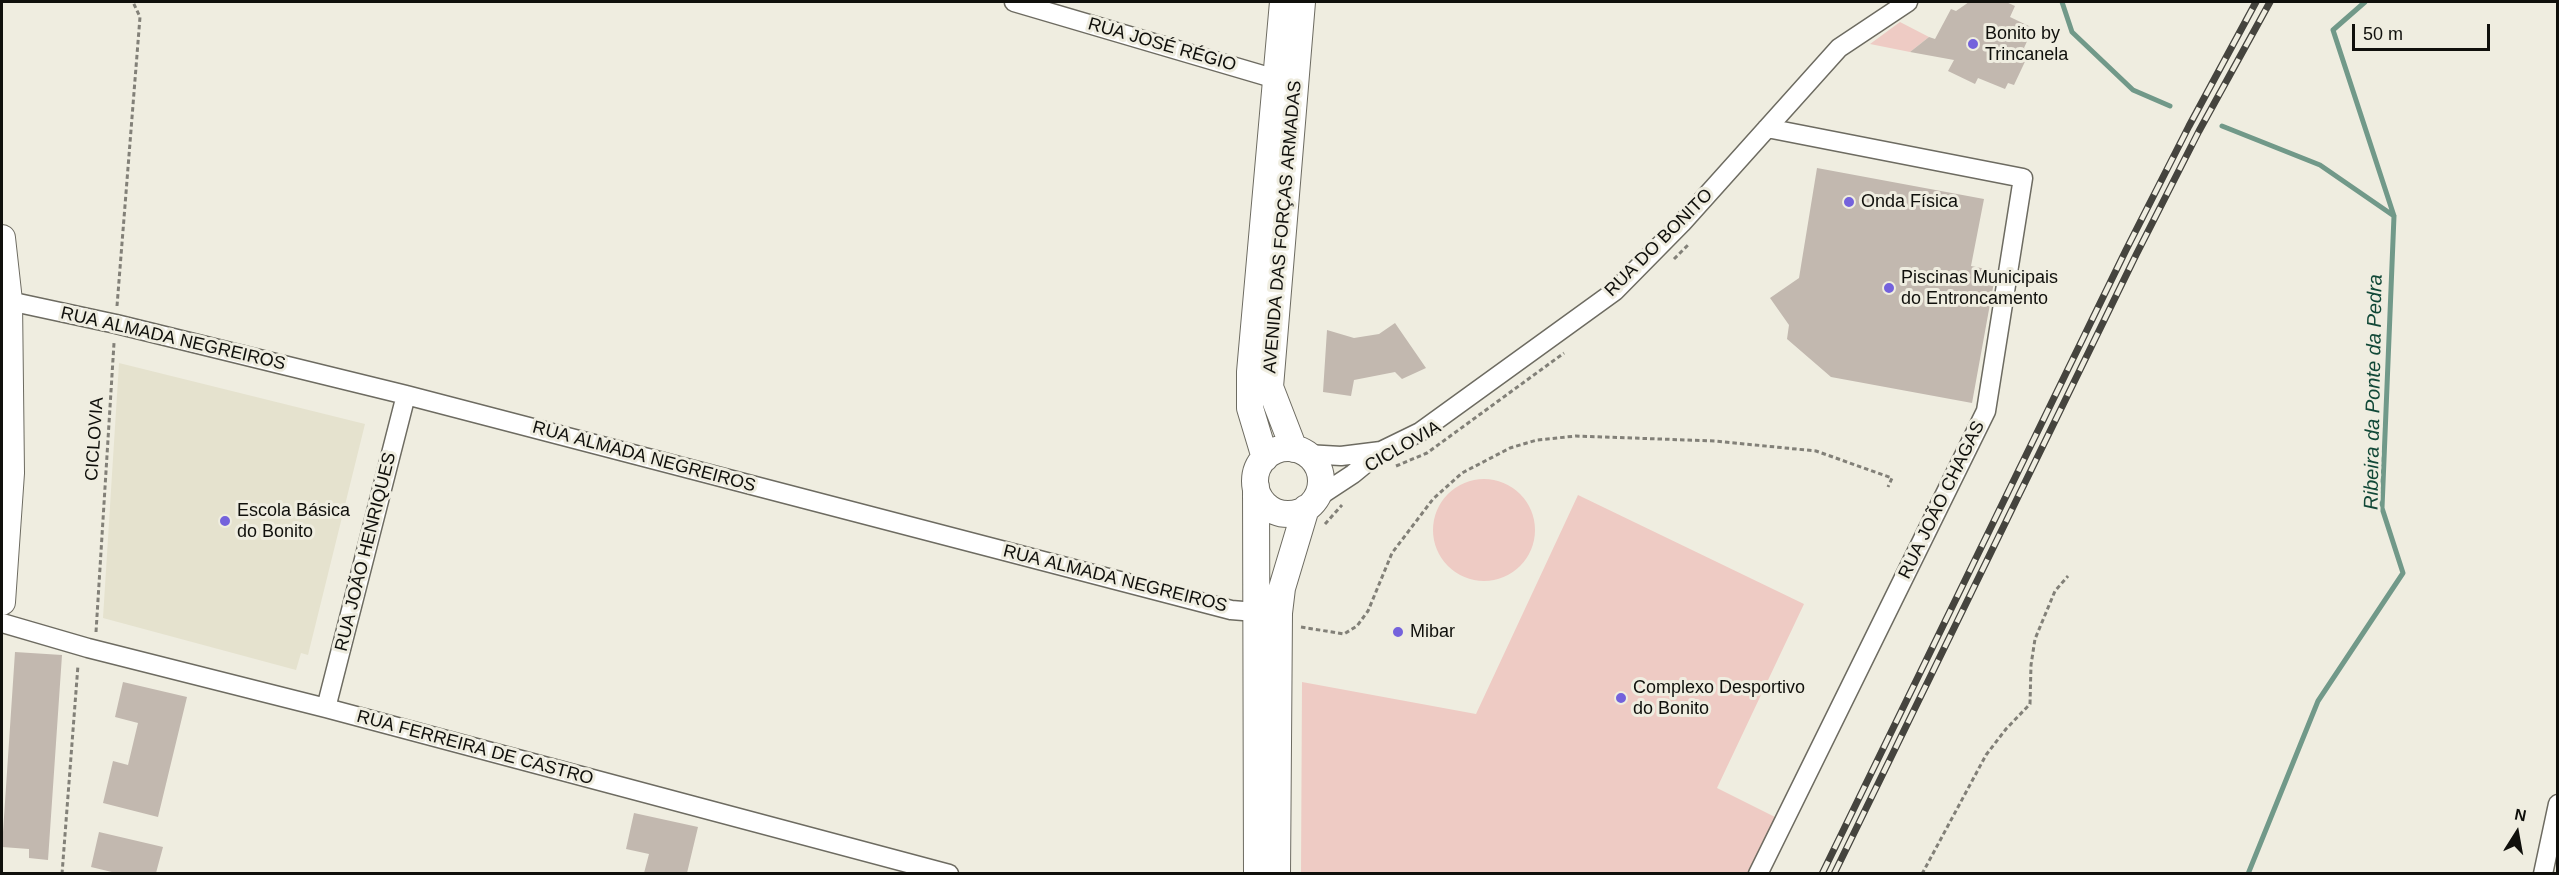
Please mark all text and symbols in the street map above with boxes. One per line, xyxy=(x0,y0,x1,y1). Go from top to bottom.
scale bar xyxy=(2355,12,2493,50)
street label: RUA JOSÉ RÉGIO xyxy=(1085,14,1239,76)
place label: Bonito by Trincanela xyxy=(1985,23,2068,66)
text: 50 m xyxy=(2363,24,2403,44)
marker: Bonito by Trincanela xyxy=(1966,37,1980,51)
street label: AVENIDA DAS FORÇAS ARMADAS xyxy=(1259,80,1307,374)
street label: RUA DO BONITO xyxy=(1601,185,1717,301)
place label: Onda Física xyxy=(1861,191,1958,213)
marker: Onda Física xyxy=(1842,195,1856,209)
place label: Piscinas Municipais do Entroncamento xyxy=(1901,267,2058,310)
water label: Ribeira da Ponte da Pedra xyxy=(2360,274,2388,510)
marker: Piscinas Municipais do Entroncamento xyxy=(1882,281,1896,295)
street label: RUA ALMADA NEGREIROS xyxy=(58,303,288,375)
street label: CICLOVIA xyxy=(81,396,109,482)
street label: RUA ALMADA NEGREIROS xyxy=(530,417,758,497)
street label: CICLOVIA xyxy=(1361,417,1445,477)
street label: RUA JOÃO CHAGAS xyxy=(1894,418,1990,582)
street label: RUA JOÃO HENRIQUES xyxy=(331,450,401,654)
place label: Escola Básica do Bonito xyxy=(237,500,350,542)
marker: Escola Básica do Bonito xyxy=(218,514,232,528)
street label: RUA ALMADA NEGREIROS xyxy=(1001,541,1229,617)
place label: Mibar xyxy=(1410,621,1455,643)
marker: Mibar xyxy=(1391,625,1405,639)
place label: Complexo Desportivo do Bonito xyxy=(1633,677,1805,720)
marker: Complexo Desportivo do Bonito xyxy=(1614,691,1628,705)
street label: RUA FERREIRA DE CASTRO xyxy=(354,706,596,790)
north arrow xyxy=(2487,803,2547,863)
text: N xyxy=(2513,805,2528,824)

